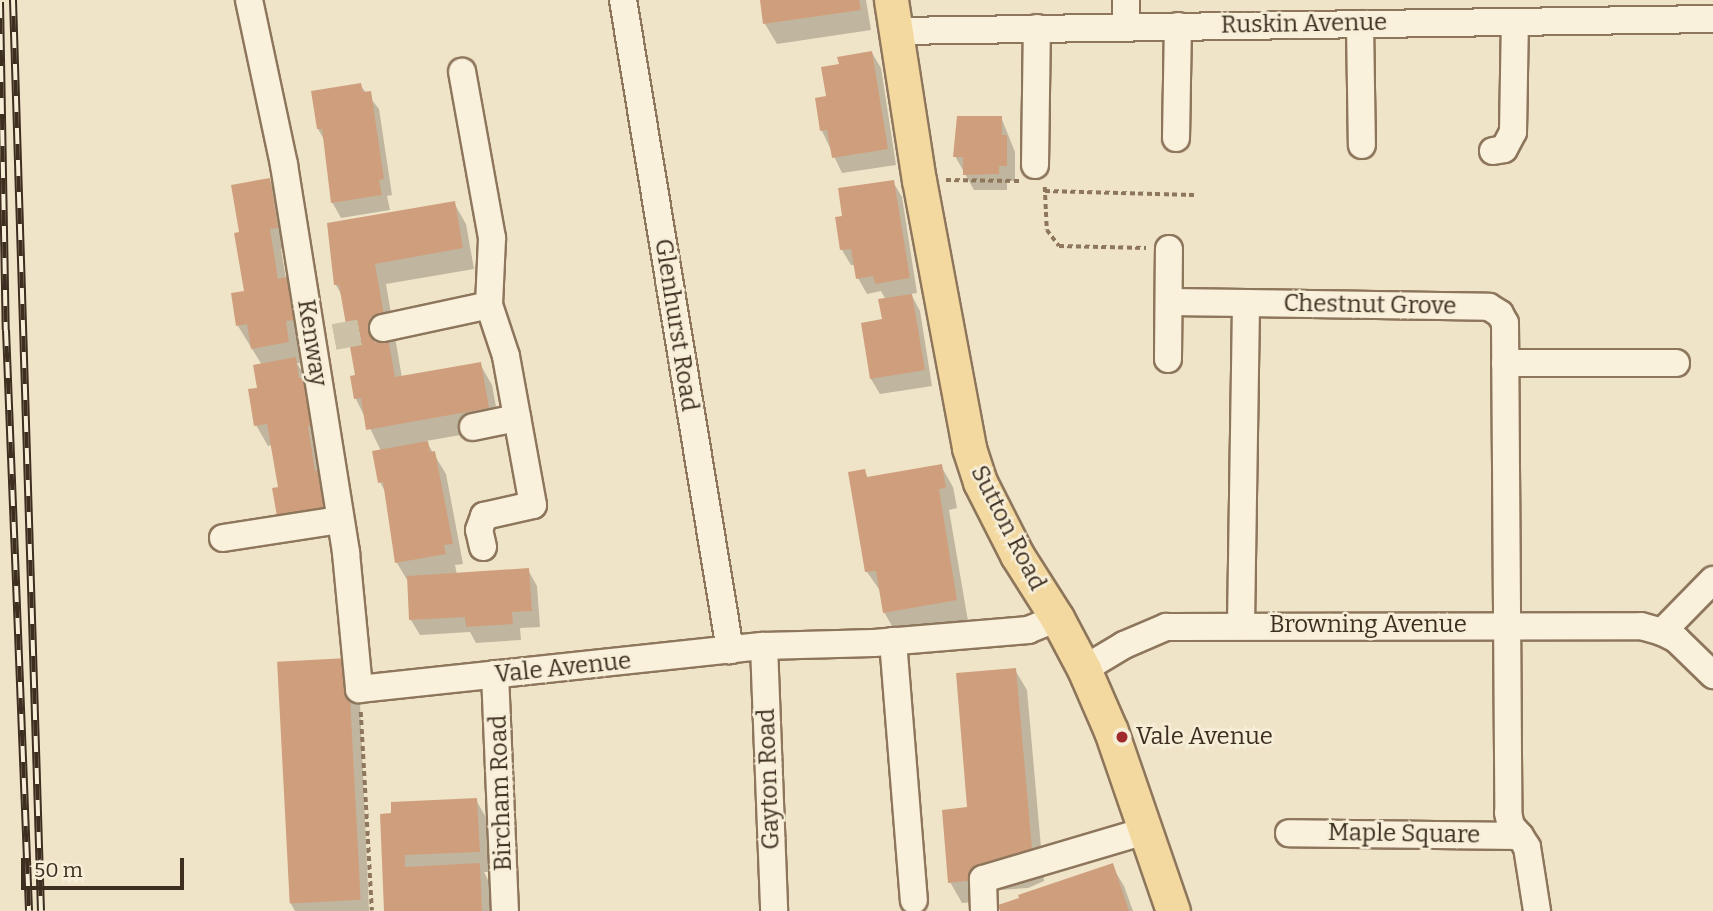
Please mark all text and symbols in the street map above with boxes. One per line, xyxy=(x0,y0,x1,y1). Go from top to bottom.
street label: Ruskin Avenue xyxy=(1221,8,1387,40)
street label: Glenhurst Road xyxy=(648,237,704,413)
street label: Chestnut Grove xyxy=(1283,289,1457,321)
street label: Kenway xyxy=(291,298,333,388)
street label: Sutton Road xyxy=(964,461,1052,595)
street label: Browning Avenue xyxy=(1269,611,1467,639)
street label: Vale Avenue xyxy=(493,647,633,689)
street label: Gayton Road xyxy=(752,708,786,850)
street label: Bircham Road xyxy=(484,714,518,872)
place label: Vale Avenue xyxy=(1136,723,1273,751)
marker: Vale Avenue xyxy=(1114,729,1130,745)
street label: Maple Square xyxy=(1328,818,1480,850)
scale bar xyxy=(24,844,187,888)
text: 50 m xyxy=(34,857,83,883)

